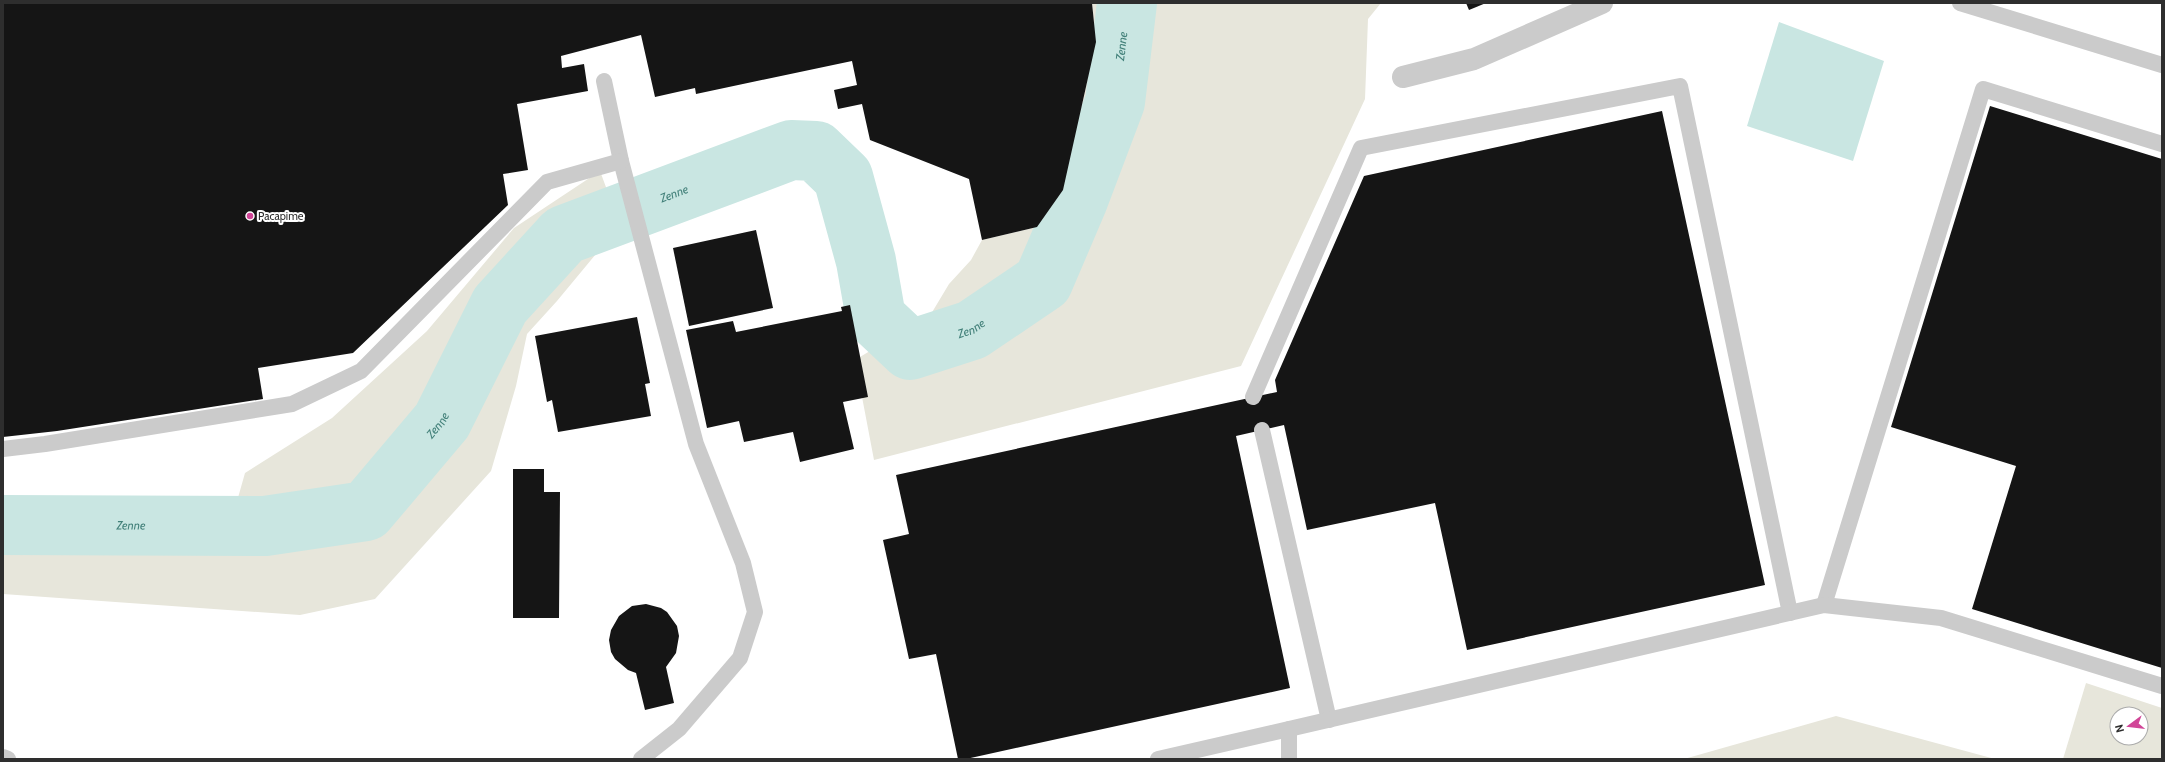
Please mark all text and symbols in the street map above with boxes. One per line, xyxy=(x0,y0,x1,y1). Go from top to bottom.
water label: Zenne xyxy=(1112,30,1131,62)
water label: Zenne xyxy=(657,181,691,206)
place label: Pacapime xyxy=(258,209,304,223)
marker: Pacapime xyxy=(245,211,255,221)
water label: Zenne xyxy=(955,315,988,341)
water label: Zenne xyxy=(422,409,452,442)
water label: Zenne xyxy=(115,517,146,533)
north arrow xyxy=(2109,706,2149,746)
text: N xyxy=(2112,723,2127,734)

